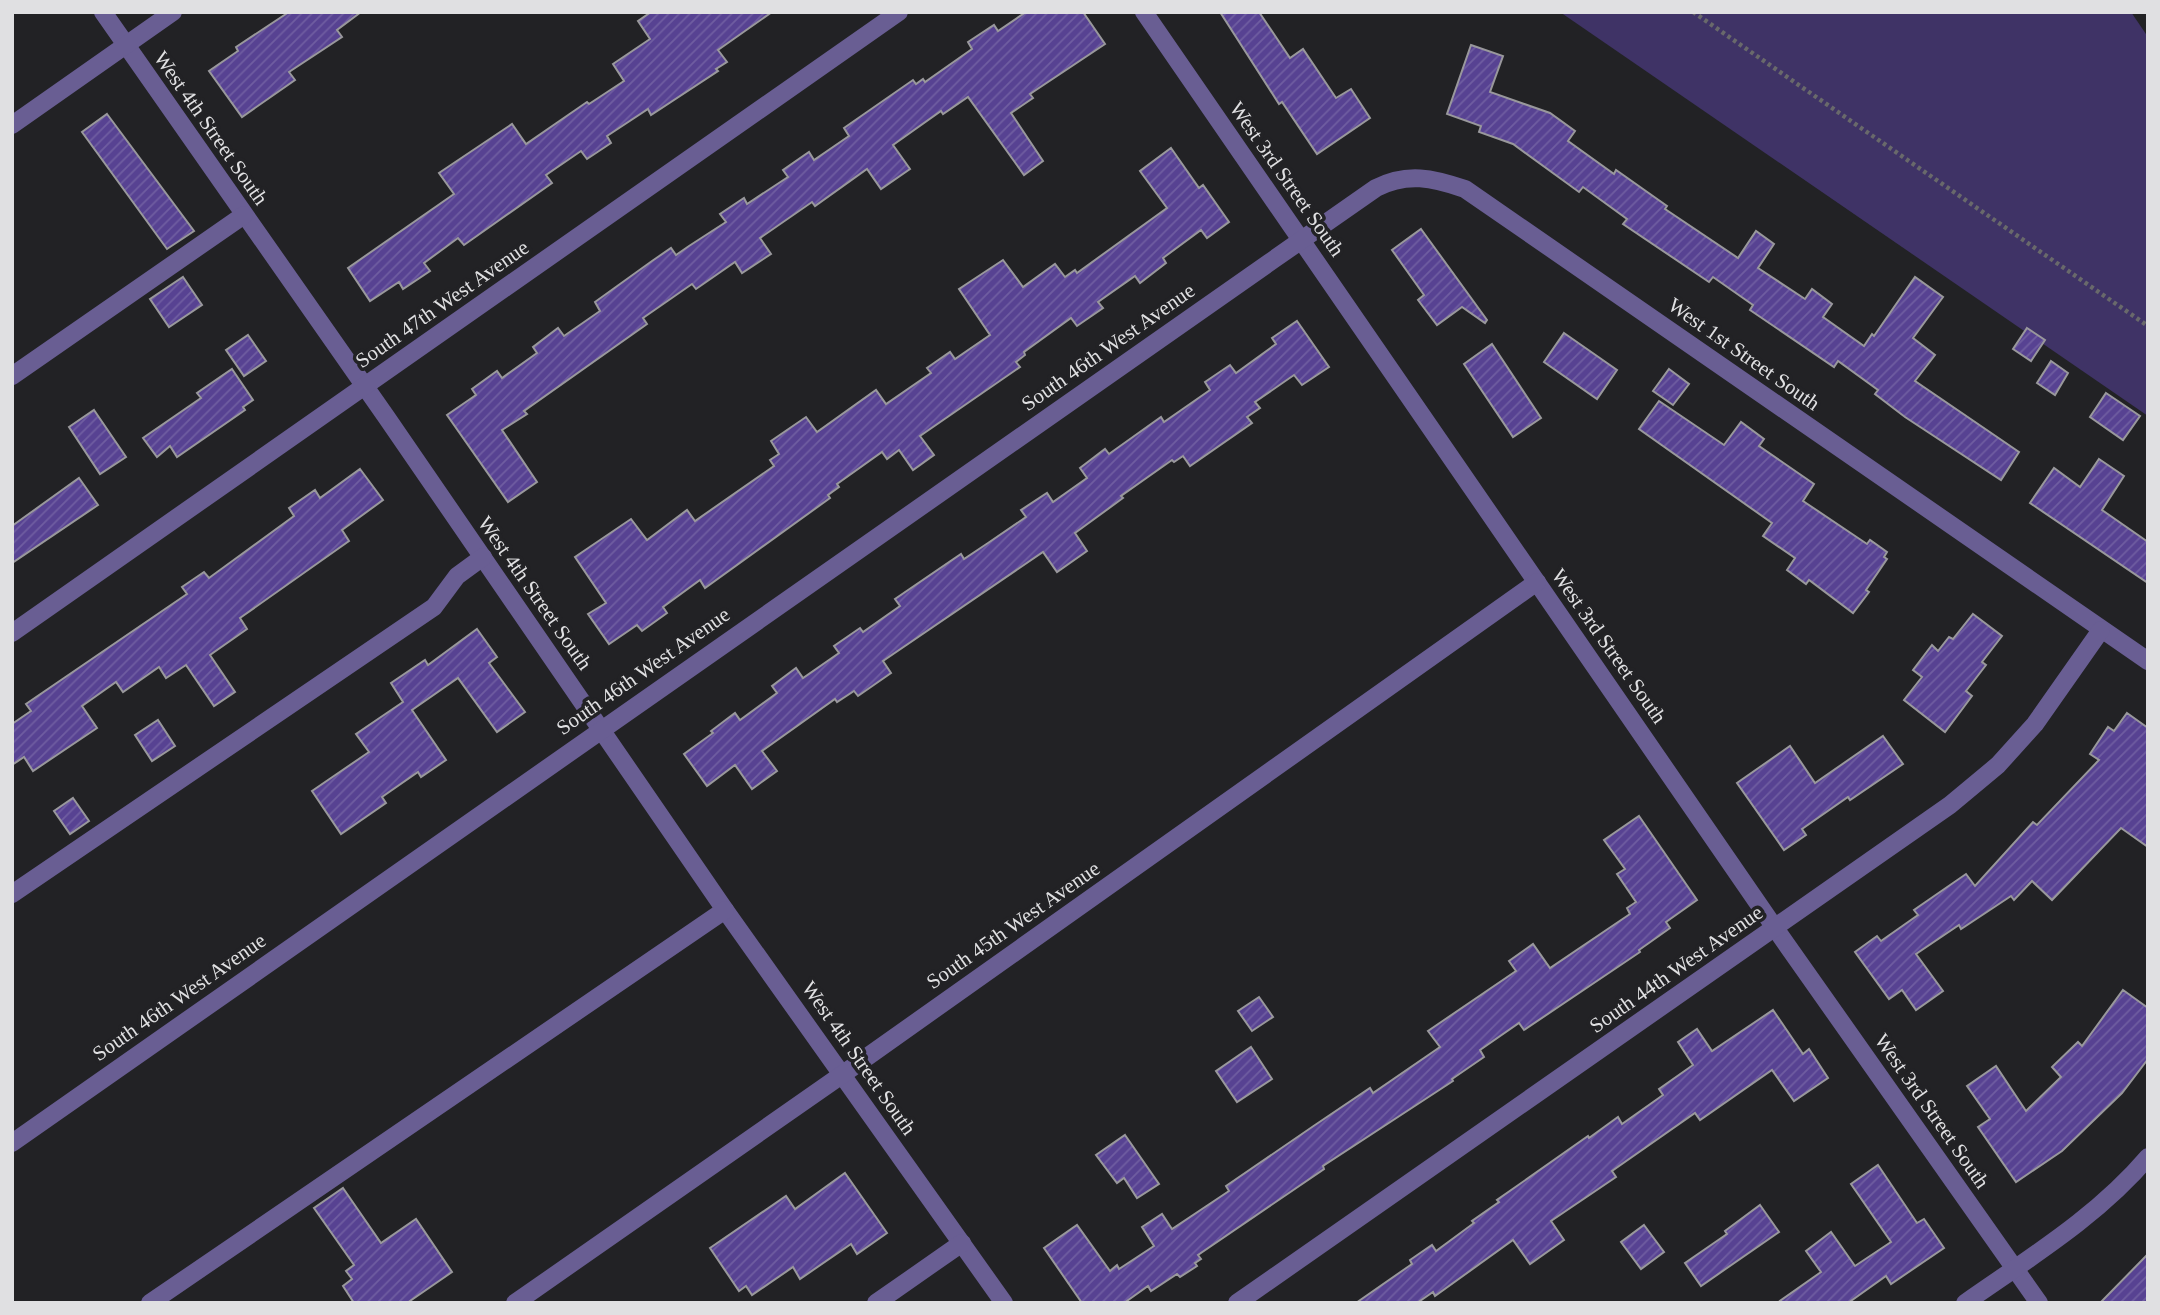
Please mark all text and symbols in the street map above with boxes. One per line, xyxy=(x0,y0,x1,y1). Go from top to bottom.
street label: West 4th Street South xyxy=(149,47,273,210)
street label: West 3rd Street South xyxy=(1225,97,1350,261)
street label: South 47th West Avenue xyxy=(351,235,533,373)
street label: South 46th West Avenue xyxy=(1017,278,1199,416)
street label: West 1st Street South xyxy=(1664,293,1825,416)
street label: West 4th Street South xyxy=(473,512,597,675)
street label: West 3rd Street South xyxy=(1547,564,1672,728)
street label: South 46th West Avenue xyxy=(552,602,734,740)
street label: South 45th West Avenue xyxy=(922,856,1104,994)
street label: South 44th West Avenue xyxy=(1585,900,1767,1038)
street label: South 46th West Avenue xyxy=(88,928,270,1066)
street label: West 4th Street South xyxy=(797,977,921,1140)
street label: West 3rd Street South xyxy=(1870,1029,1995,1193)

